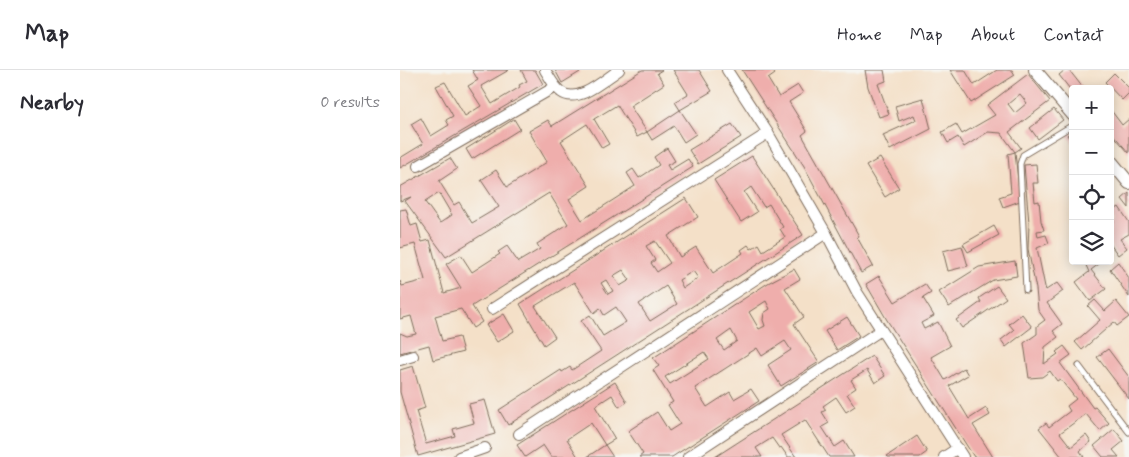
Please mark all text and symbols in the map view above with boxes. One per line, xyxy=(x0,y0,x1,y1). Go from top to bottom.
text: Map xyxy=(25,19,69,50)
text: Home xyxy=(837,23,882,47)
text: Map xyxy=(910,23,943,47)
text: About xyxy=(971,23,1015,47)
text: Contact xyxy=(1043,23,1104,47)
map controls xyxy=(1069,85,1114,265)
button: + xyxy=(1069,85,1114,130)
text: Nearby xyxy=(20,89,84,117)
text: 0 results xyxy=(320,92,380,113)
button: − xyxy=(1069,130,1114,175)
button: locate xyxy=(1069,175,1114,220)
button: layers xyxy=(1069,220,1114,265)

